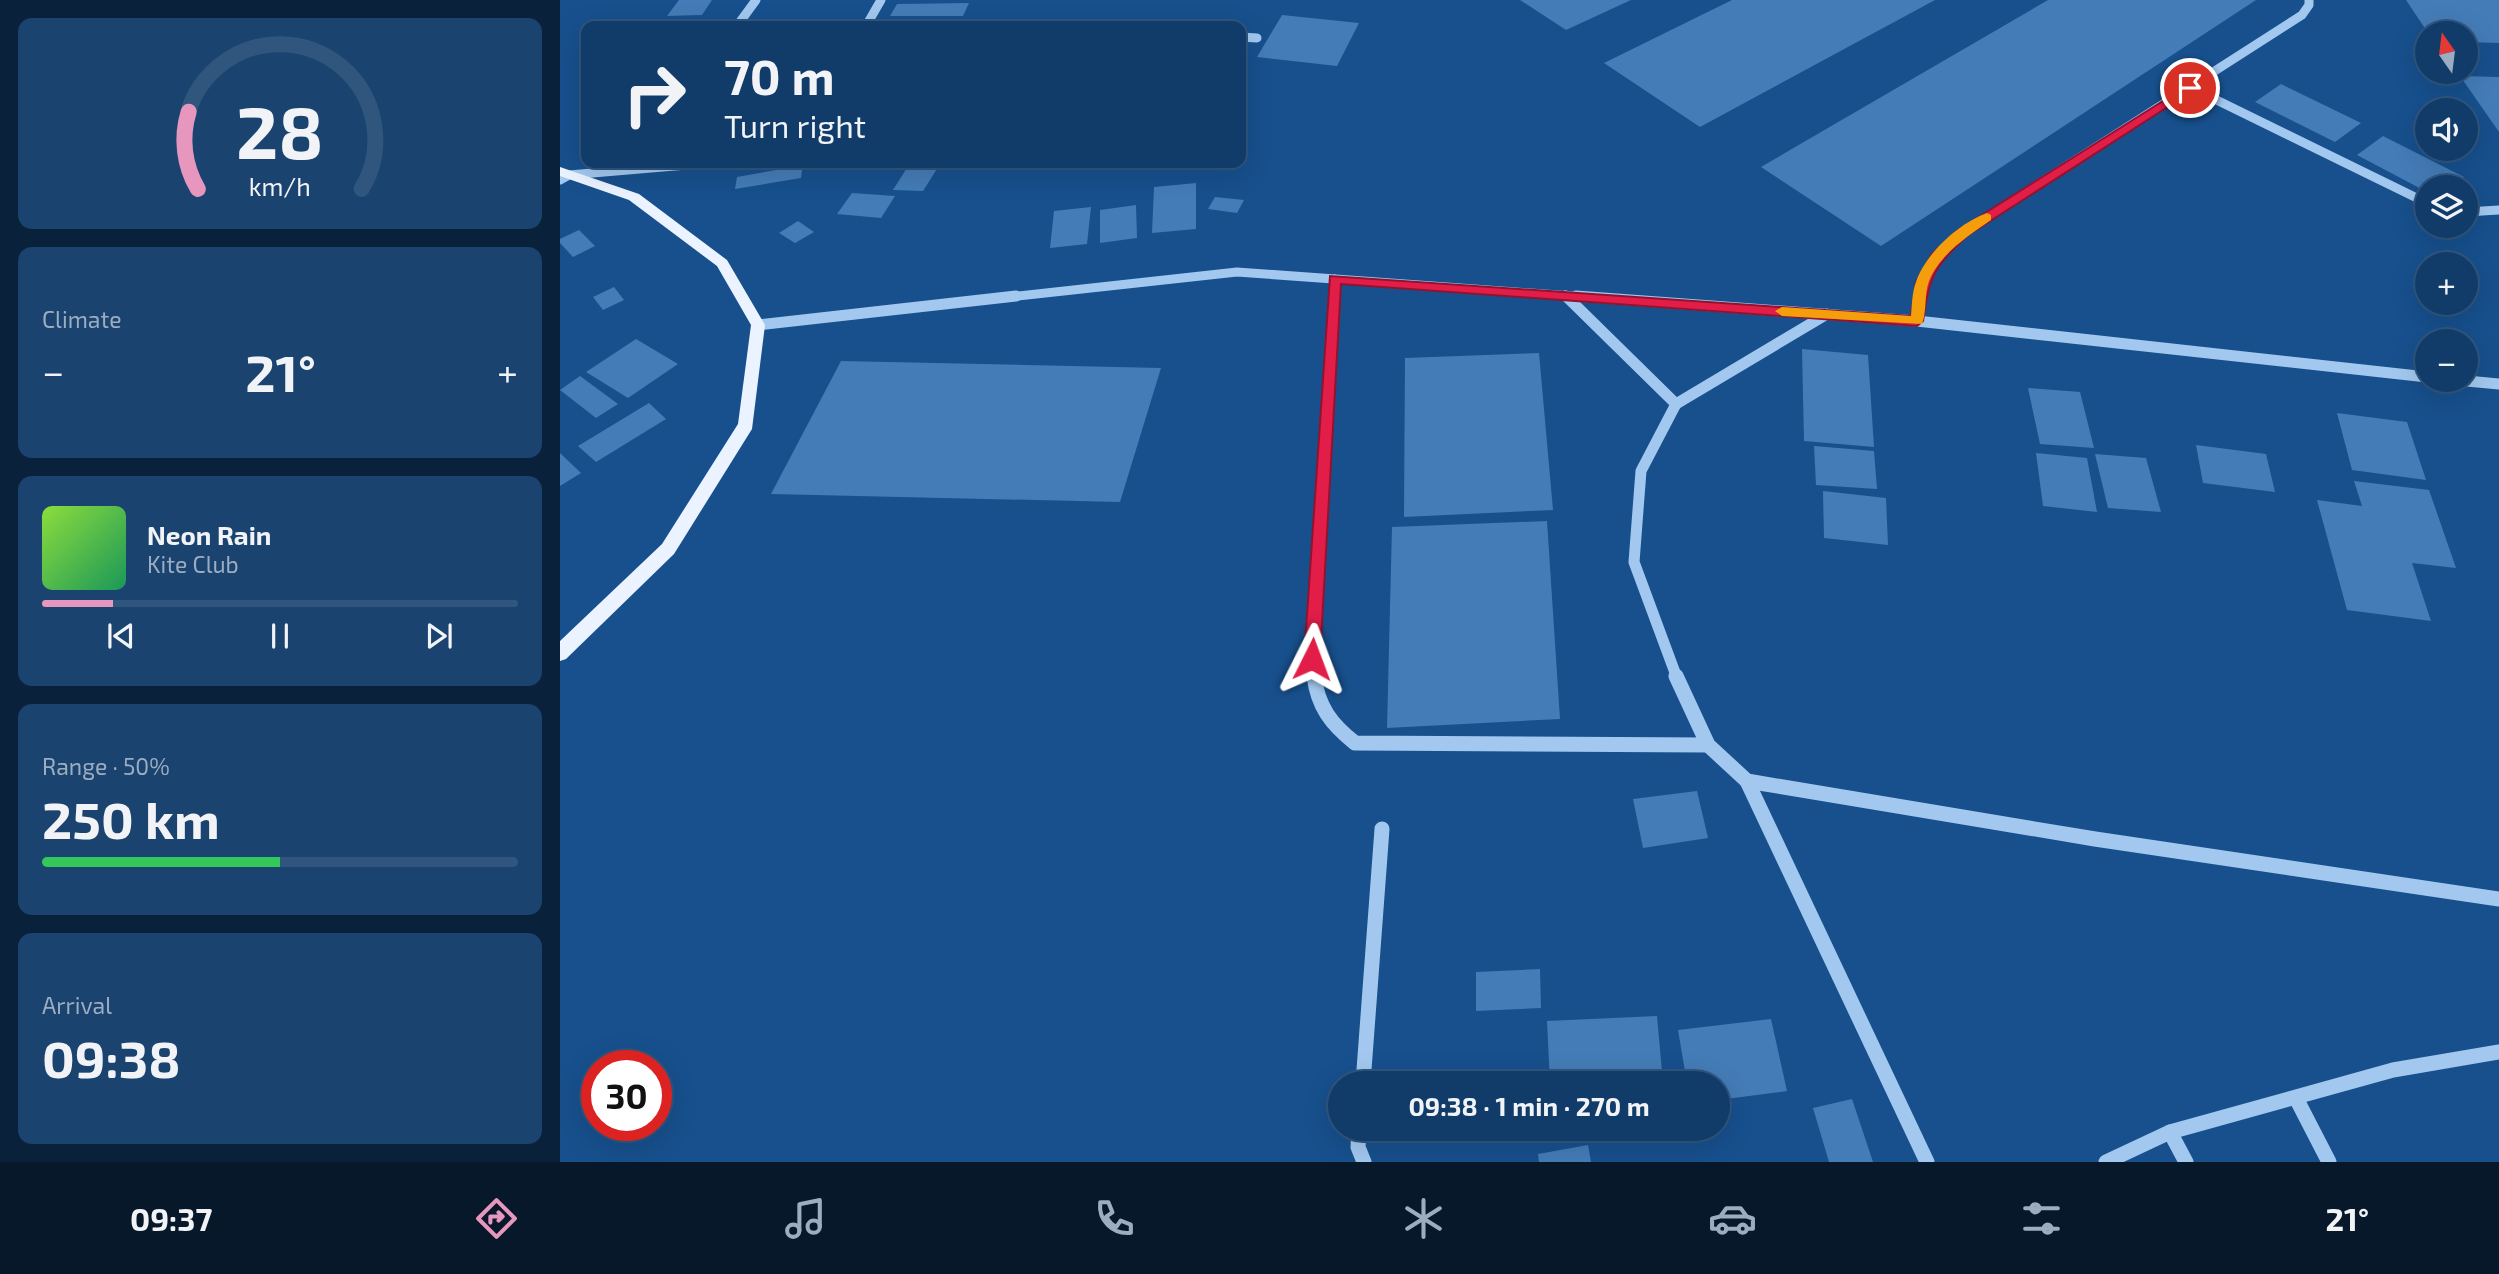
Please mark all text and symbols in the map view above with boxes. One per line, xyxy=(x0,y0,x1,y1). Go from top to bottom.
north arrow xyxy=(2415,21,2478,84)
map controls xyxy=(2415,21,2478,392)
text: 70 m xyxy=(724,46,835,105)
icon: right xyxy=(609,49,700,140)
pin xyxy=(2160,58,2220,118)
icon: arrive xyxy=(2171,69,2209,107)
text: 28 xyxy=(236,87,324,175)
button: sound xyxy=(2415,98,2478,161)
text: Turn right xyxy=(724,106,866,144)
text: km/h xyxy=(249,171,311,201)
button: layers xyxy=(2415,175,2478,238)
button: + xyxy=(2415,252,2478,315)
text: Climate xyxy=(42,305,122,333)
button: − xyxy=(2415,329,2478,392)
text: 21° xyxy=(245,340,316,402)
text: − xyxy=(42,348,64,394)
text: + xyxy=(497,348,518,394)
text: Neon Rain xyxy=(147,519,271,550)
text: Kite Club xyxy=(147,550,239,578)
icon: previous xyxy=(102,617,140,655)
icon: pause xyxy=(261,617,299,655)
icon: next xyxy=(420,617,458,655)
position arrow xyxy=(1275,622,1349,696)
text: Range · 50% xyxy=(42,752,170,780)
text: 250 km xyxy=(42,787,220,849)
text: Arrival xyxy=(42,991,112,1019)
text: 09:38 xyxy=(42,1026,181,1088)
speed limit sign: 30 xyxy=(581,1050,672,1141)
text: 09:38 · 1 min · 270 m xyxy=(1408,1090,1650,1121)
icon: directions xyxy=(472,1194,521,1243)
icon: music xyxy=(781,1194,830,1243)
icon: phone xyxy=(1090,1194,1139,1243)
icon: climate xyxy=(1399,1194,1448,1243)
icon: car xyxy=(1708,1194,1757,1243)
icon: filters xyxy=(2017,1194,2066,1243)
text: 09:37 xyxy=(130,1199,212,1237)
text: 21° xyxy=(2326,1199,2369,1237)

